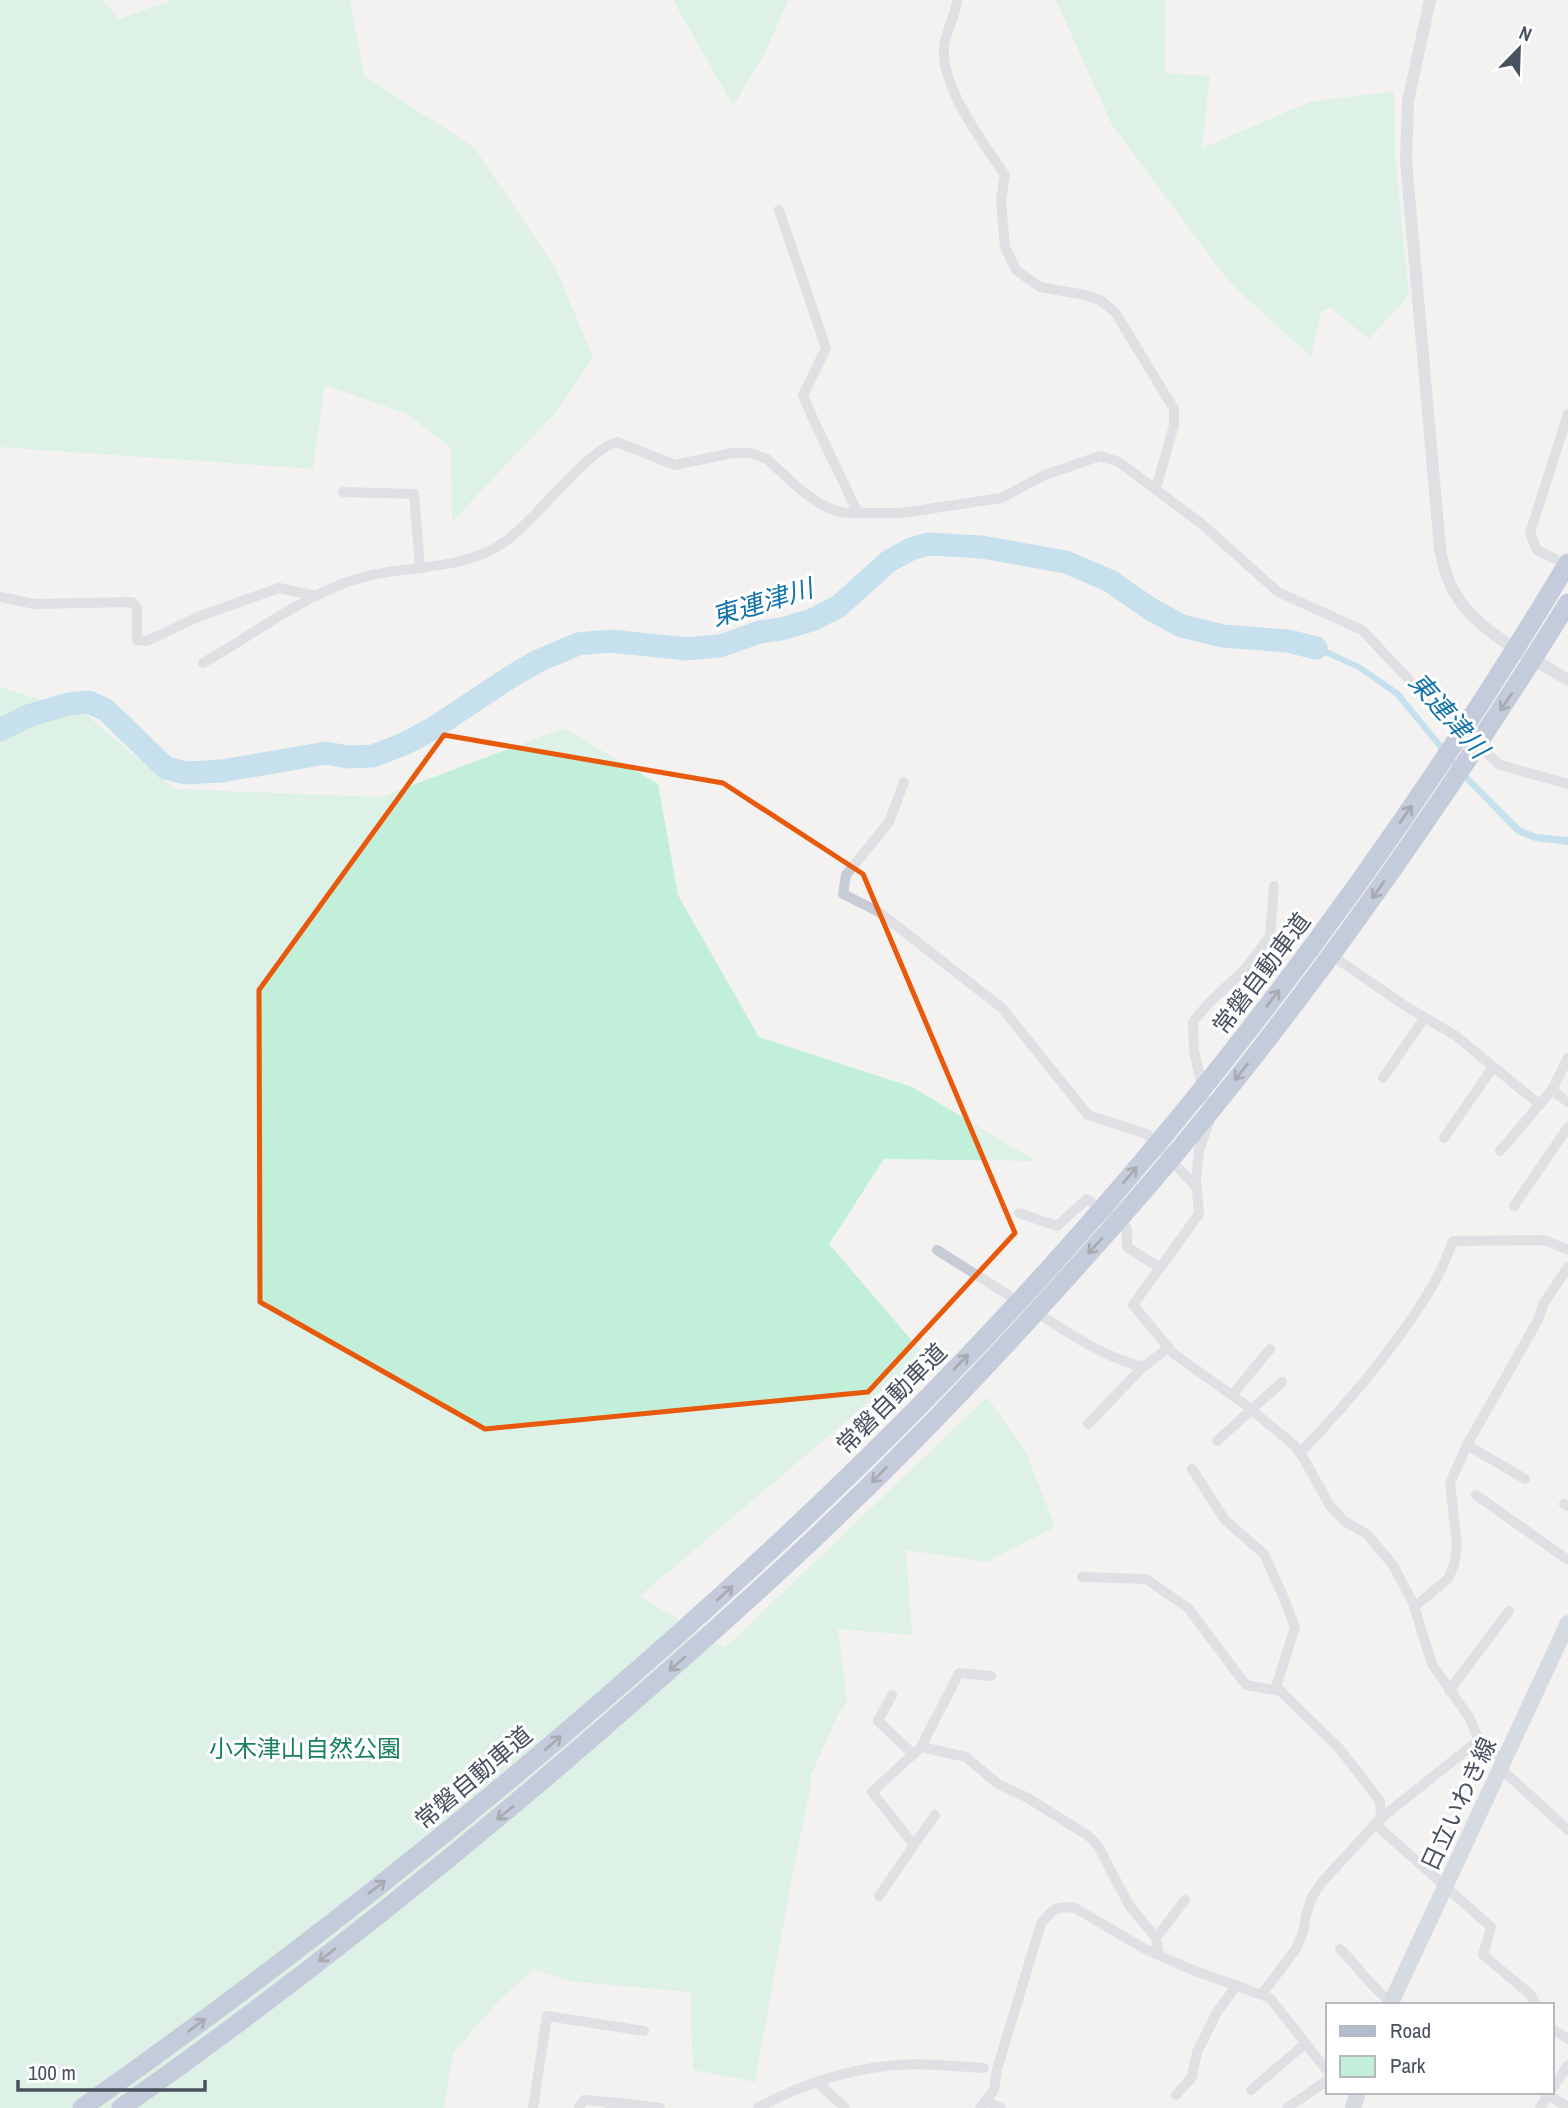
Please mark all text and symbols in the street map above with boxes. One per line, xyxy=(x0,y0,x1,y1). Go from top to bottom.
north arrow xyxy=(1484,14,1554,84)
text: N xyxy=(1515,19,1536,48)
water label: 東連津川 xyxy=(707,569,820,634)
water label: 東連津川 xyxy=(1401,665,1499,768)
one-way arrow xyxy=(1499,692,1513,711)
one-way arrow xyxy=(1399,805,1414,824)
one-way arrow xyxy=(1371,880,1385,899)
street label: 常磐自動車道 xyxy=(1205,906,1317,1040)
one-way arrow xyxy=(1265,989,1280,1008)
one-way arrow xyxy=(1234,1062,1249,1080)
one-way arrow xyxy=(1122,1166,1138,1184)
one-way arrow xyxy=(1087,1237,1103,1255)
street label: 常磐自動車道 xyxy=(829,1336,953,1460)
one-way arrow xyxy=(953,1354,970,1371)
one-way arrow xyxy=(871,1467,888,1484)
one-way arrow xyxy=(716,1585,734,1601)
one-way arrow xyxy=(668,1656,686,1672)
street label: 常磐自動車道 xyxy=(408,1718,538,1836)
park label: 小木津山自然公園 xyxy=(209,1732,401,1764)
street label: 日立いわき線 xyxy=(1413,1732,1503,1876)
one-way arrow xyxy=(544,1735,562,1751)
one-way arrow xyxy=(496,1805,514,1820)
one-way arrow xyxy=(368,1879,386,1895)
one-way arrow xyxy=(319,1948,337,1963)
legend xyxy=(1326,2003,1554,2094)
text: Road xyxy=(1390,2016,1431,2045)
one-way arrow xyxy=(187,2018,206,2033)
scale bar xyxy=(18,2048,205,2092)
text: Park xyxy=(1390,2051,1426,2080)
text: 100 m xyxy=(28,2058,76,2087)

